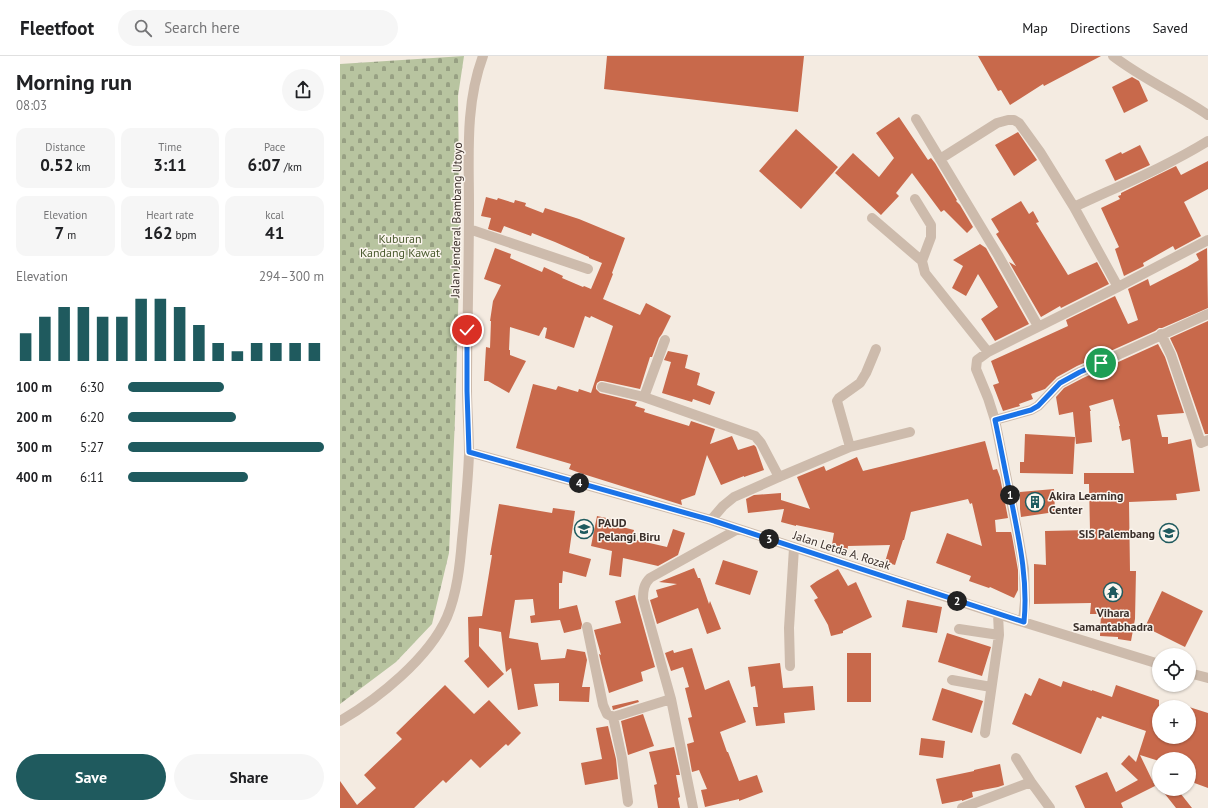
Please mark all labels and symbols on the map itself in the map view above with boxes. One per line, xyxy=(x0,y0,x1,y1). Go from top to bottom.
street label: Jalan Jenderal Bambang Utoyo xyxy=(447,142,465,299)
park label: Kuburan Kandang Kawat xyxy=(360,231,440,260)
pin xyxy=(450,313,484,347)
pin xyxy=(1084,346,1118,380)
pin: 4 xyxy=(569,473,589,493)
pin: 1 xyxy=(1000,485,1020,505)
place label: Akira Learning Center xyxy=(1049,488,1123,517)
building icon: Akira Learning Center xyxy=(1024,491,1046,513)
place label: PAUD Pelangi Biru xyxy=(598,515,660,544)
school or university icon: PAUD Pelangi Biru xyxy=(573,518,595,540)
school or university icon: SIS Palembang xyxy=(1158,522,1180,544)
place label: SIS Palembang xyxy=(1079,526,1155,541)
street label: Jalan Letda A. Rozak xyxy=(790,527,893,573)
pin: 3 xyxy=(759,529,779,549)
temple icon: Vihara Samantabhadra xyxy=(1102,581,1124,603)
pin: 2 xyxy=(947,591,967,611)
place label: Vihara Samantabhadra xyxy=(1073,605,1153,634)

